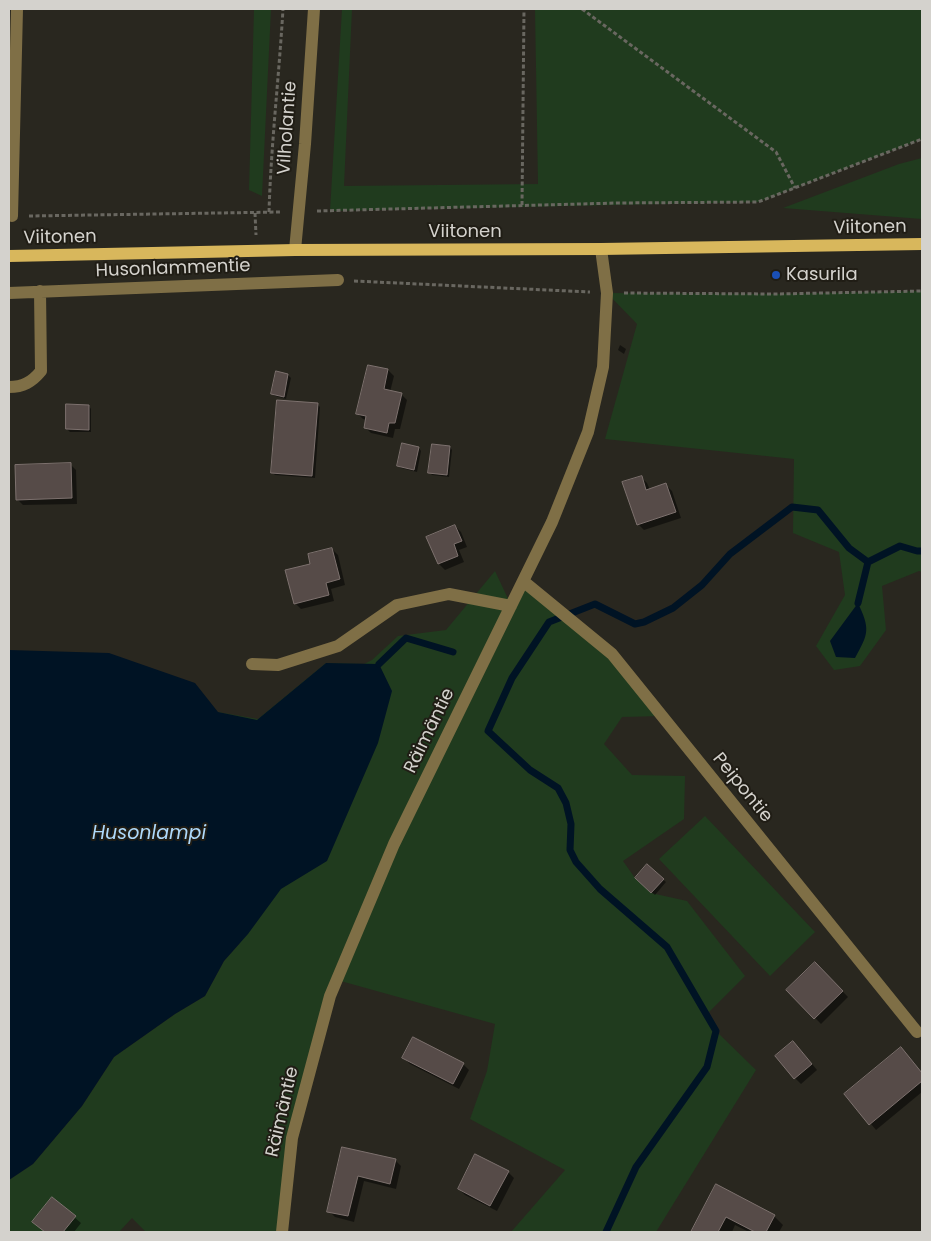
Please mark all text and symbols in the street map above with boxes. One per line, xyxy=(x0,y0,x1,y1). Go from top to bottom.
street label: Vilholantie xyxy=(274,80,302,176)
street label: Viitonen xyxy=(833,217,907,239)
street label: Viitonen xyxy=(428,221,502,243)
street label: Viitonen xyxy=(23,227,97,249)
street label: Husonlammentie xyxy=(95,256,251,282)
place label: Kasurila xyxy=(786,264,858,286)
marker: Kasurila xyxy=(770,269,782,281)
street label: Räimäntie xyxy=(400,685,460,777)
street label: Peipontie xyxy=(707,749,777,827)
water label: Husonlampi xyxy=(92,823,206,845)
street label: Räimäntie xyxy=(262,1065,304,1159)

